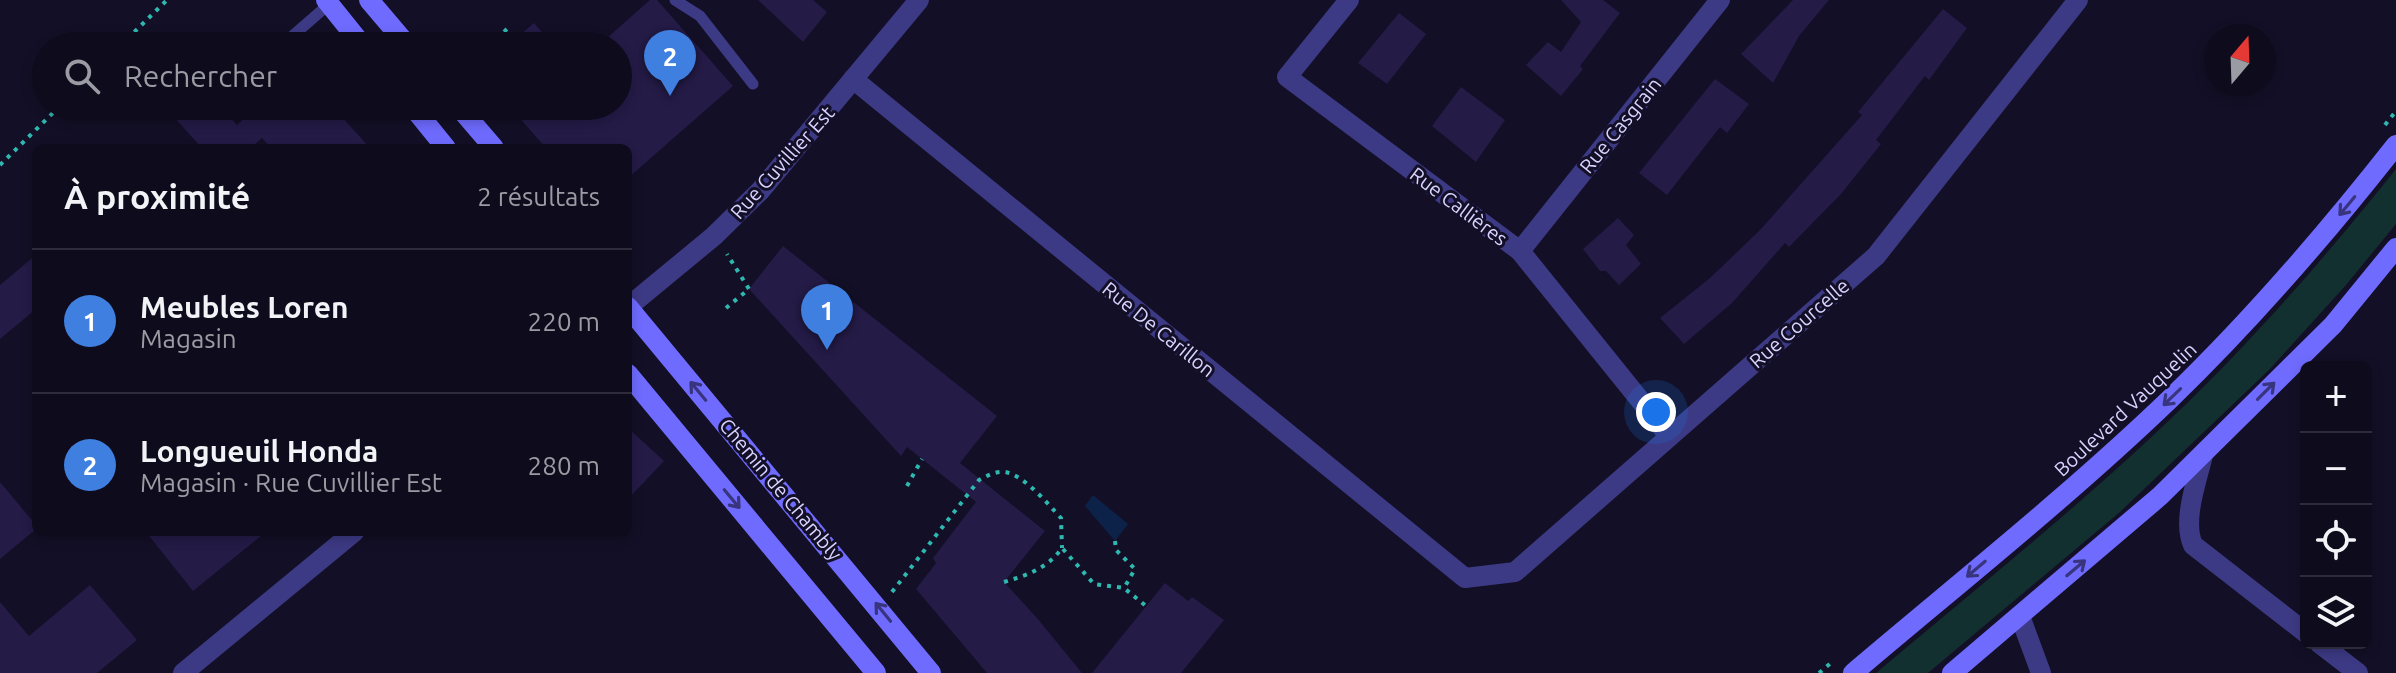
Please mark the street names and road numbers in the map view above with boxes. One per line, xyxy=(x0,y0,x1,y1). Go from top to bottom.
street label: Rue Casgrain xyxy=(1574,73,1666,177)
street label: Rue Cuvillier Est xyxy=(725,101,839,223)
street label: Rue Callières xyxy=(1406,162,1512,250)
street label: Rue Courcelle xyxy=(1745,274,1853,372)
street label: Rue De Carillon xyxy=(1098,277,1220,381)
street label: Boulevard Vauquelin xyxy=(2049,337,2201,481)
street label: Chemin de Chambly xyxy=(715,413,847,565)

